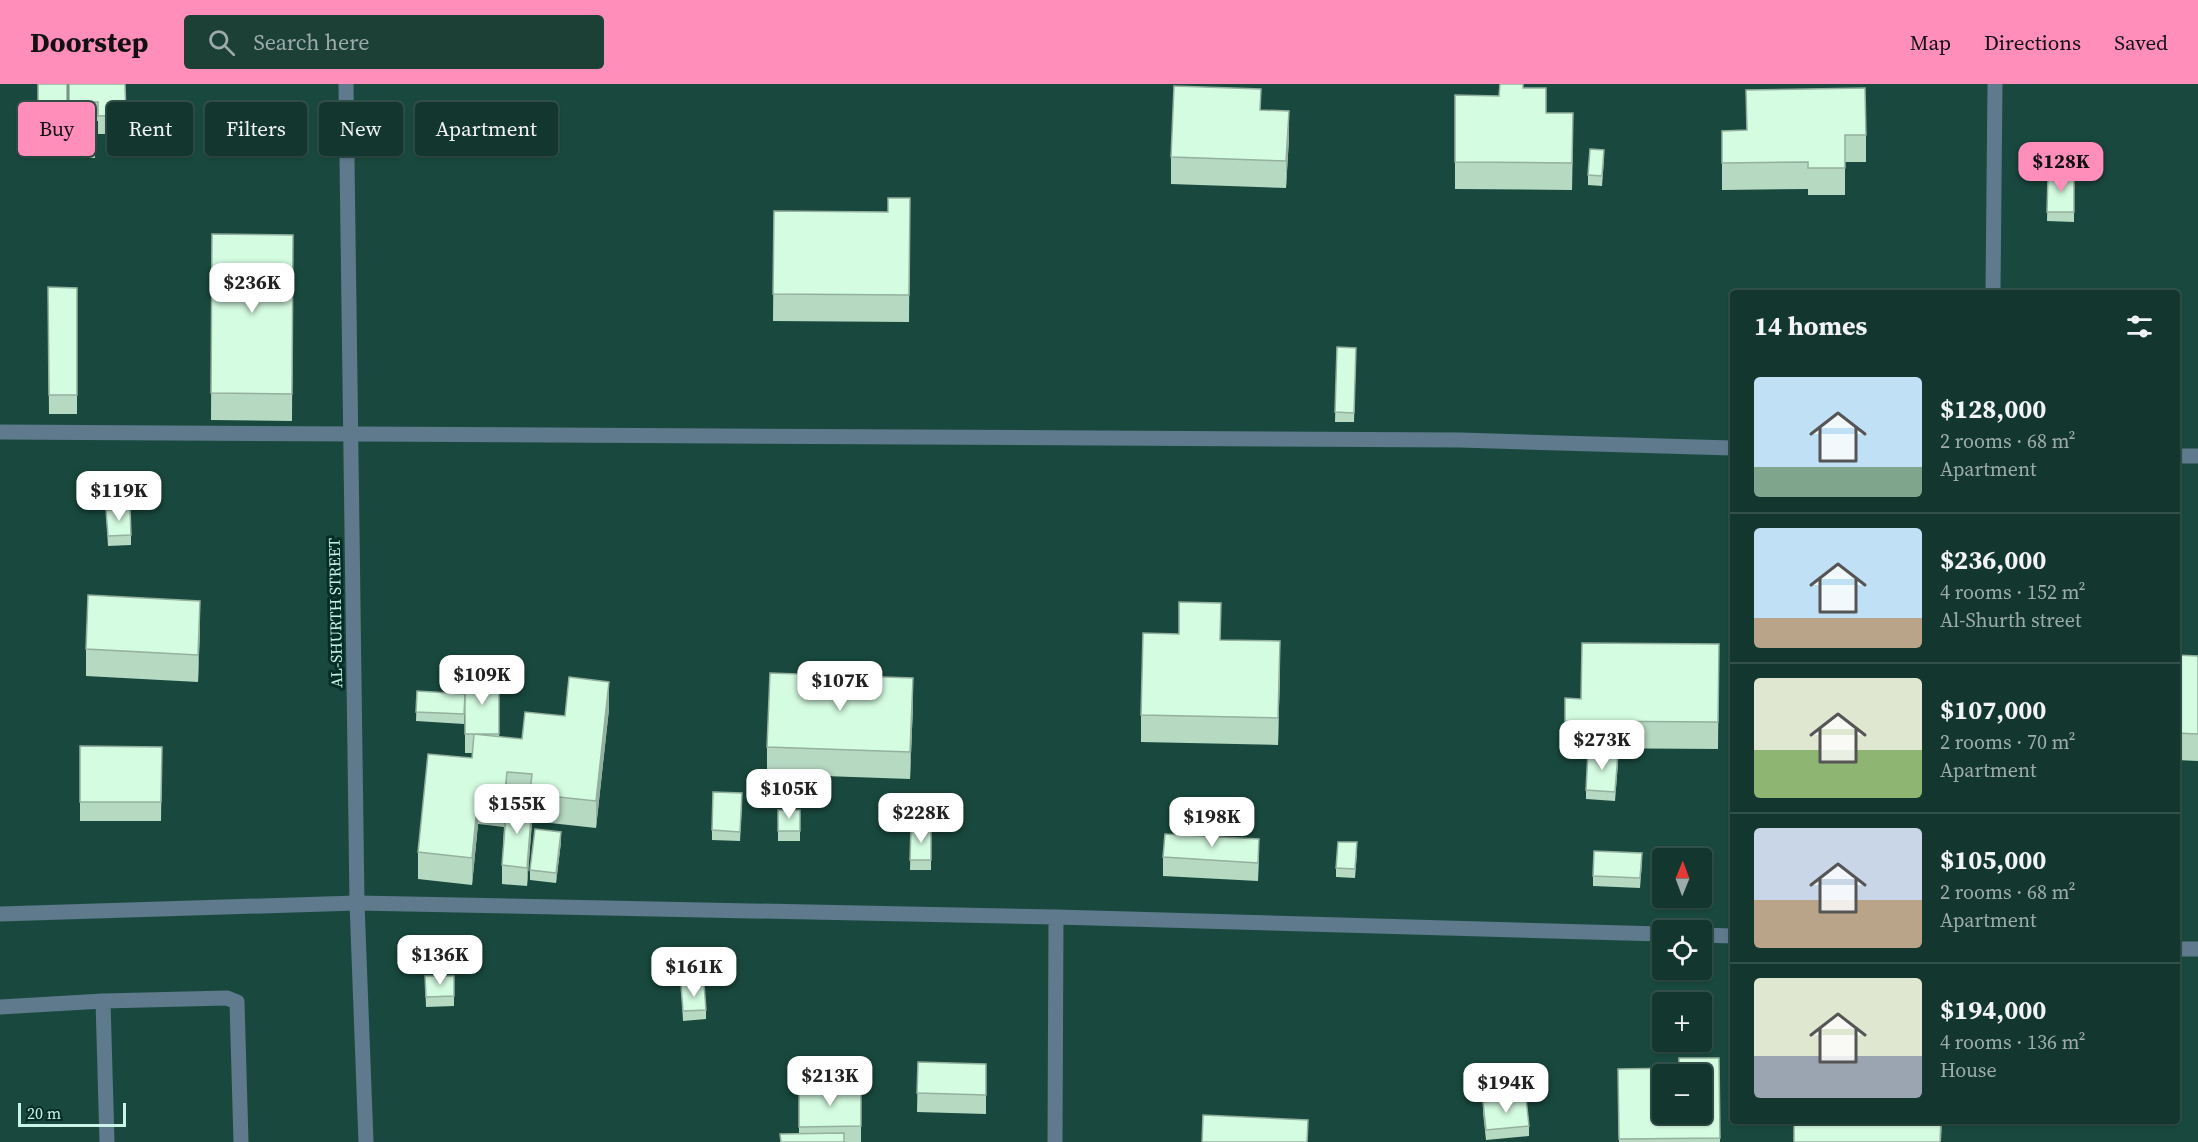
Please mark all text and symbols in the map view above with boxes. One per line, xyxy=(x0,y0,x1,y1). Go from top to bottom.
search box xyxy=(184,15,604,69)
text: Doorstep xyxy=(30,23,148,61)
icon: search xyxy=(205,26,238,59)
text: Search here xyxy=(253,27,369,57)
text: Map xyxy=(1910,28,1951,57)
text: Directions xyxy=(1984,28,2081,57)
text: Saved xyxy=(2114,28,2168,57)
chip: Buy xyxy=(18,102,95,156)
chip: Rent xyxy=(107,102,193,156)
chip: Filters xyxy=(205,102,307,156)
chip: New xyxy=(319,102,403,156)
chip: Apartment xyxy=(415,102,558,156)
pin: $128K xyxy=(2019,142,2103,193)
text: $128K xyxy=(2032,147,2090,175)
pin: $236K xyxy=(210,263,294,314)
text: $236K xyxy=(223,268,281,296)
text: 14 homes xyxy=(1754,308,1867,344)
icon: filters xyxy=(2123,310,2156,343)
text: $128,000 xyxy=(1940,391,2046,427)
icon: home xyxy=(1802,401,1874,473)
text: 2 rooms · 68 m² xyxy=(1940,427,2076,455)
text: Apartment xyxy=(1940,455,2037,483)
pin: $119K xyxy=(77,471,161,522)
text: $119K xyxy=(90,476,148,504)
street label: AL-SHURTH STREET xyxy=(323,538,347,688)
text: $236,000 xyxy=(1940,542,2046,578)
icon: home xyxy=(1802,552,1874,624)
text: 4 rooms · 152 m² xyxy=(1940,578,2086,606)
text: Al-Shurth street xyxy=(1940,606,2081,634)
pin: $109K xyxy=(440,655,524,706)
text: $109K xyxy=(453,660,511,688)
pin: $107K xyxy=(798,661,882,712)
text: $107K xyxy=(811,666,869,694)
text: $107,000 xyxy=(1940,692,2046,728)
icon: home xyxy=(1802,702,1874,774)
pin: $273K xyxy=(1560,720,1644,771)
text: $273K xyxy=(1573,725,1631,753)
text: 2 rooms · 70 m² xyxy=(1940,728,2076,756)
text: Apartment xyxy=(1940,756,2037,784)
pin: $105K xyxy=(747,769,831,820)
text: $105K xyxy=(760,774,818,802)
pin: $155K xyxy=(475,784,559,835)
text: $155K xyxy=(488,789,546,817)
pin: $228K xyxy=(879,793,963,844)
pin: $198K xyxy=(1170,797,1254,848)
text: $228K xyxy=(892,798,950,826)
text: $198K xyxy=(1183,802,1241,830)
text: $105,000 xyxy=(1940,842,2046,878)
north arrow xyxy=(1652,848,1712,908)
map controls xyxy=(1652,848,1712,1124)
icon: home xyxy=(1802,852,1874,924)
text: 2 rooms · 68 m² xyxy=(1940,878,2076,906)
text: Apartment xyxy=(1940,906,2037,934)
button: locate xyxy=(1652,920,1712,980)
pin: $136K xyxy=(398,935,482,986)
text: $136K xyxy=(411,940,469,968)
pin: $161K xyxy=(652,947,736,998)
text: $161K xyxy=(665,952,723,980)
button: + xyxy=(1652,992,1712,1052)
text: $194,000 xyxy=(1940,992,2046,1028)
icon: home xyxy=(1802,1002,1874,1074)
text: 4 rooms · 136 m² xyxy=(1940,1028,2086,1056)
pin: $213K xyxy=(788,1056,872,1107)
text: House xyxy=(1940,1056,1997,1084)
text: $213K xyxy=(801,1061,859,1089)
pin: $194K xyxy=(1464,1063,1548,1114)
button: − xyxy=(1652,1064,1712,1124)
text: $194K xyxy=(1477,1068,1535,1096)
scale bar xyxy=(18,1100,126,1128)
text: 20 m xyxy=(27,1102,61,1124)

